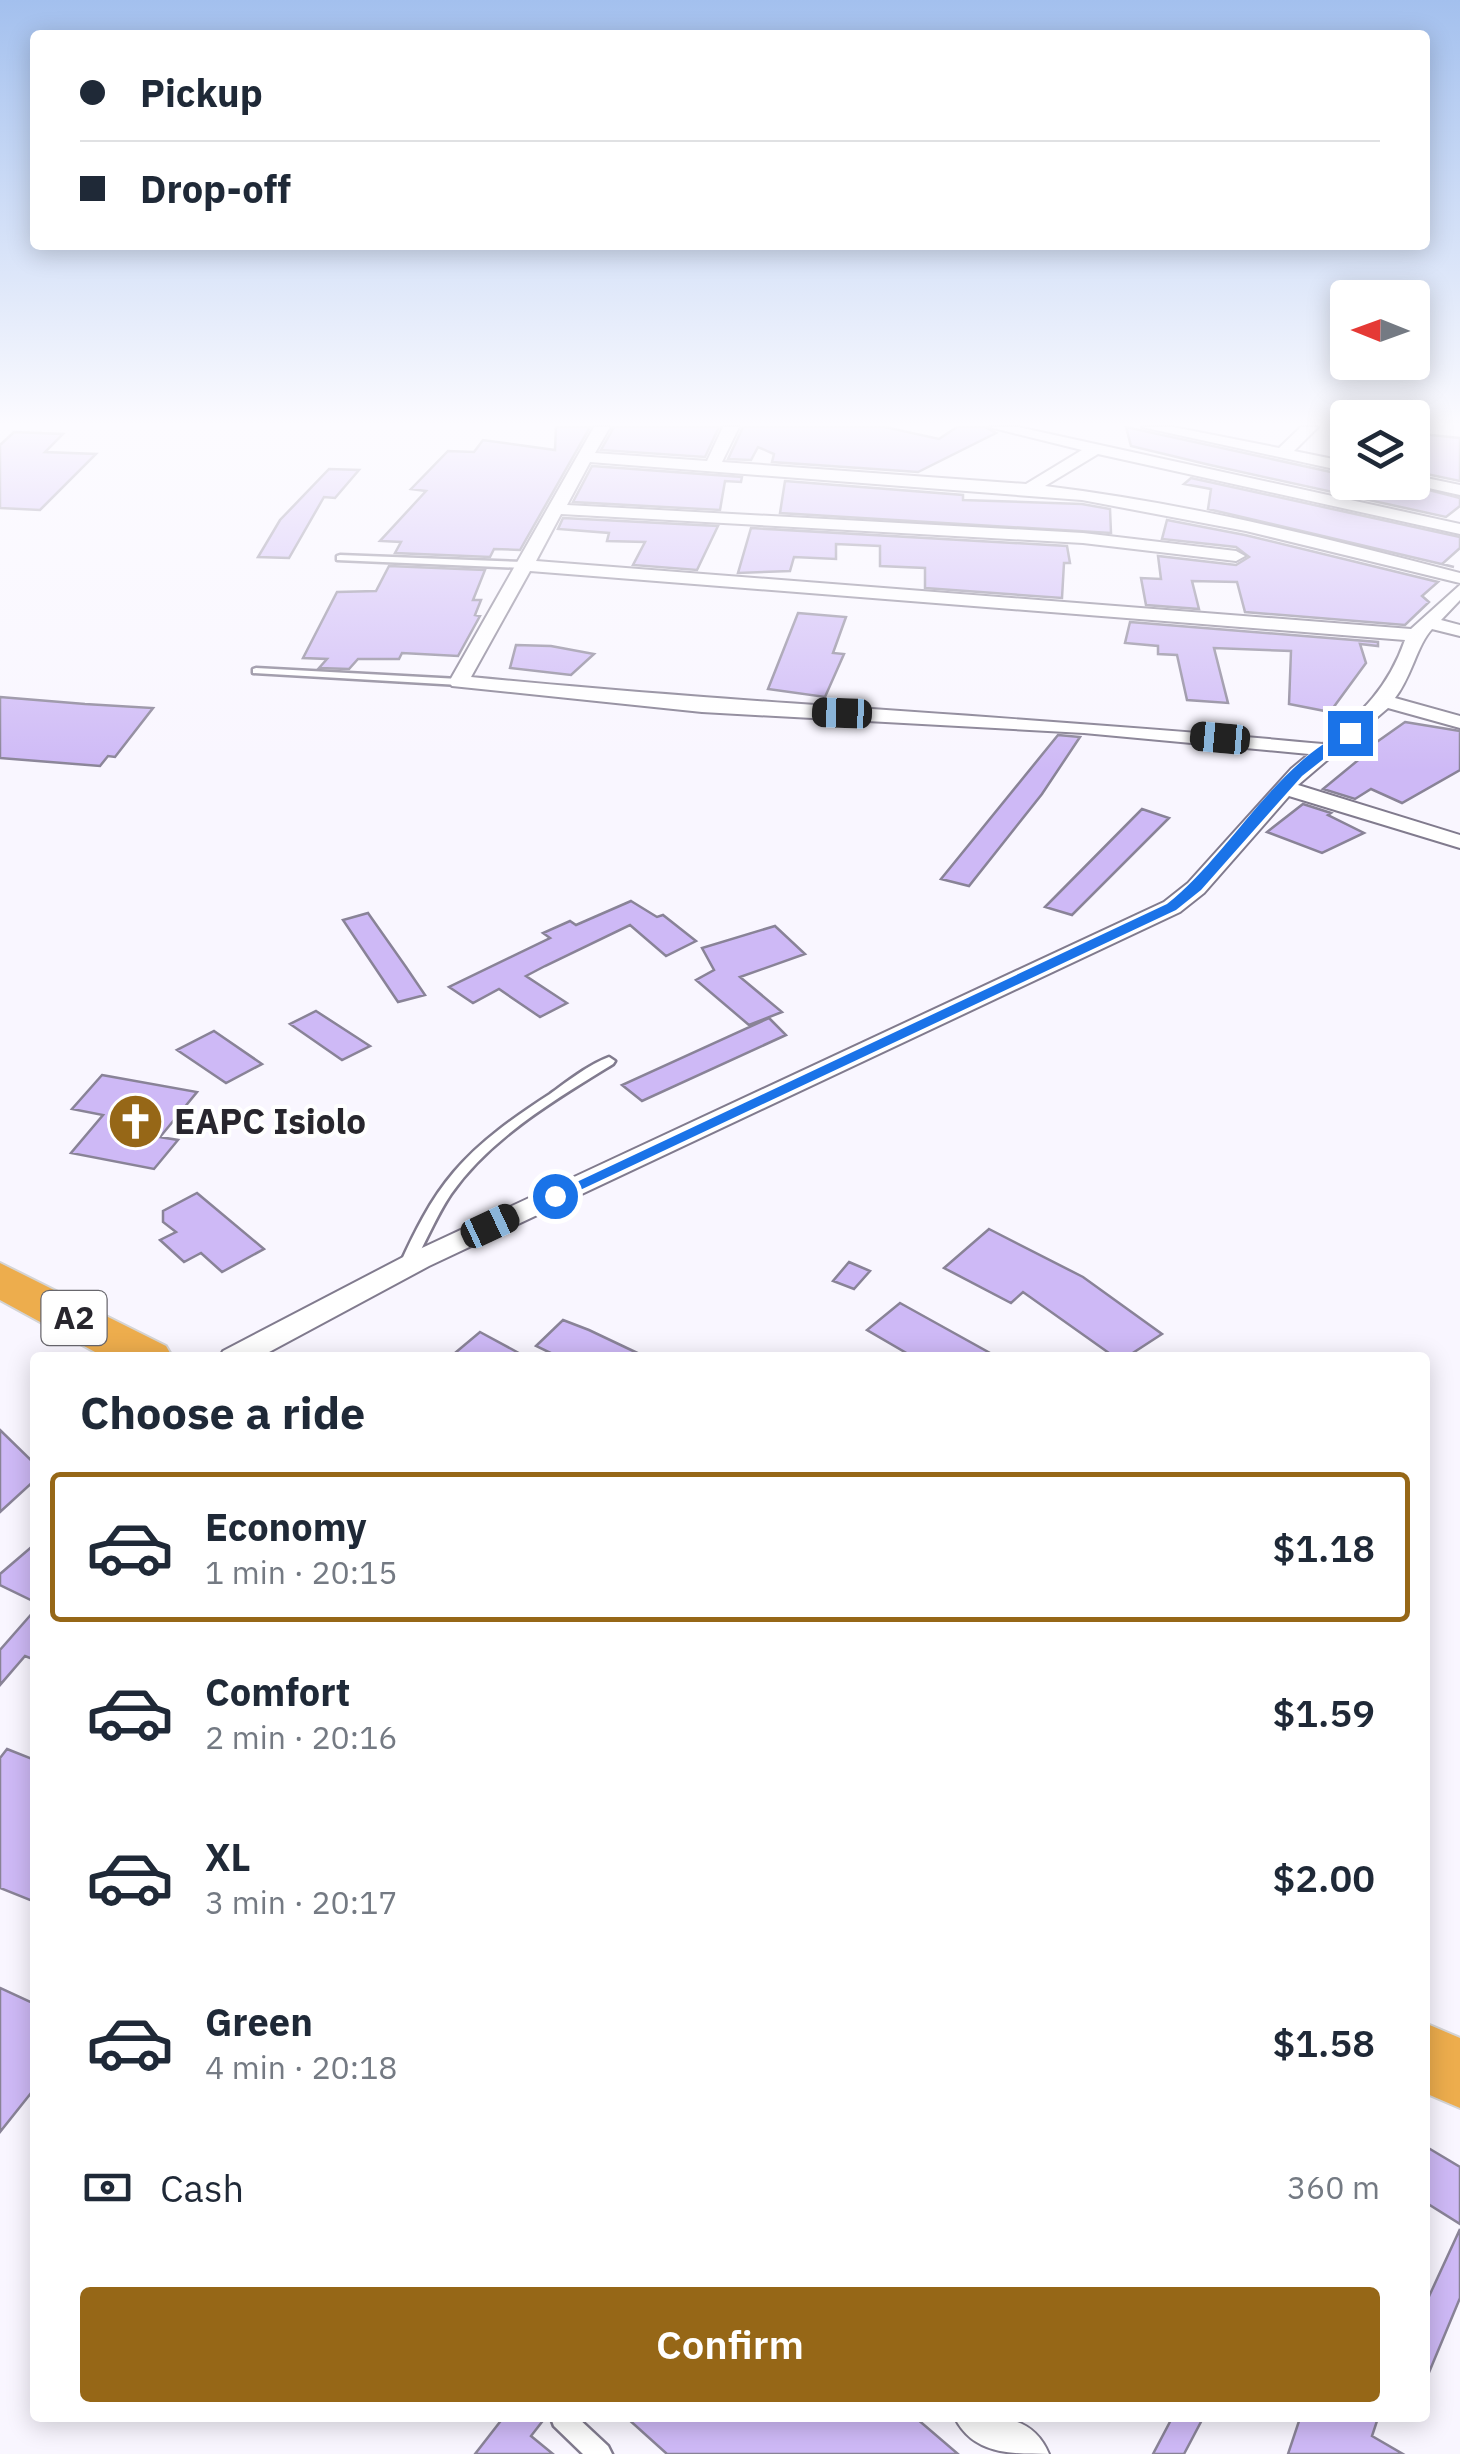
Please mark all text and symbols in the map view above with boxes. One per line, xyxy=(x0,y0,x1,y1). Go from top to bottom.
text: Pickup xyxy=(140,68,263,117)
text: Drop-off xyxy=(140,164,291,213)
north arrow xyxy=(1330,280,1430,380)
map controls xyxy=(1330,280,1430,500)
button: layers xyxy=(1330,400,1430,500)
car xyxy=(811,697,873,729)
route end xyxy=(1328,711,1373,756)
car xyxy=(1189,720,1251,756)
church icon: EAPC Isiolo xyxy=(105,1092,165,1152)
place label: EAPC Isiolo xyxy=(174,1098,366,1144)
route start xyxy=(533,1174,578,1219)
car xyxy=(456,1200,524,1252)
road number: A2 xyxy=(42,1291,106,1345)
text: Choose a ride xyxy=(80,1383,365,1441)
icon: car xyxy=(85,1502,175,1592)
text: Economy xyxy=(205,1502,367,1551)
text: $1.18 xyxy=(1272,1523,1375,1572)
text: 1 min · 20:15 xyxy=(205,1551,398,1593)
icon: car xyxy=(85,1667,175,1757)
text: Comfort xyxy=(205,1667,350,1716)
text: $1.59 xyxy=(1272,1688,1375,1737)
text: 2 min · 20:16 xyxy=(205,1716,398,1758)
icon: car xyxy=(85,1832,175,1922)
text: XL xyxy=(205,1832,251,1881)
text: $2.00 xyxy=(1272,1853,1375,1902)
text: 3 min · 20:17 xyxy=(205,1881,398,1923)
icon: car xyxy=(85,1997,175,2087)
text: Green xyxy=(205,1997,313,2046)
text: $1.58 xyxy=(1272,2018,1375,2067)
text: 4 min · 20:18 xyxy=(205,2046,398,2088)
icon: cash xyxy=(80,2160,135,2215)
text: Cash xyxy=(160,2163,244,2212)
text: 360 m xyxy=(1287,2166,1380,2208)
button: Confirm xyxy=(80,2287,1380,2402)

